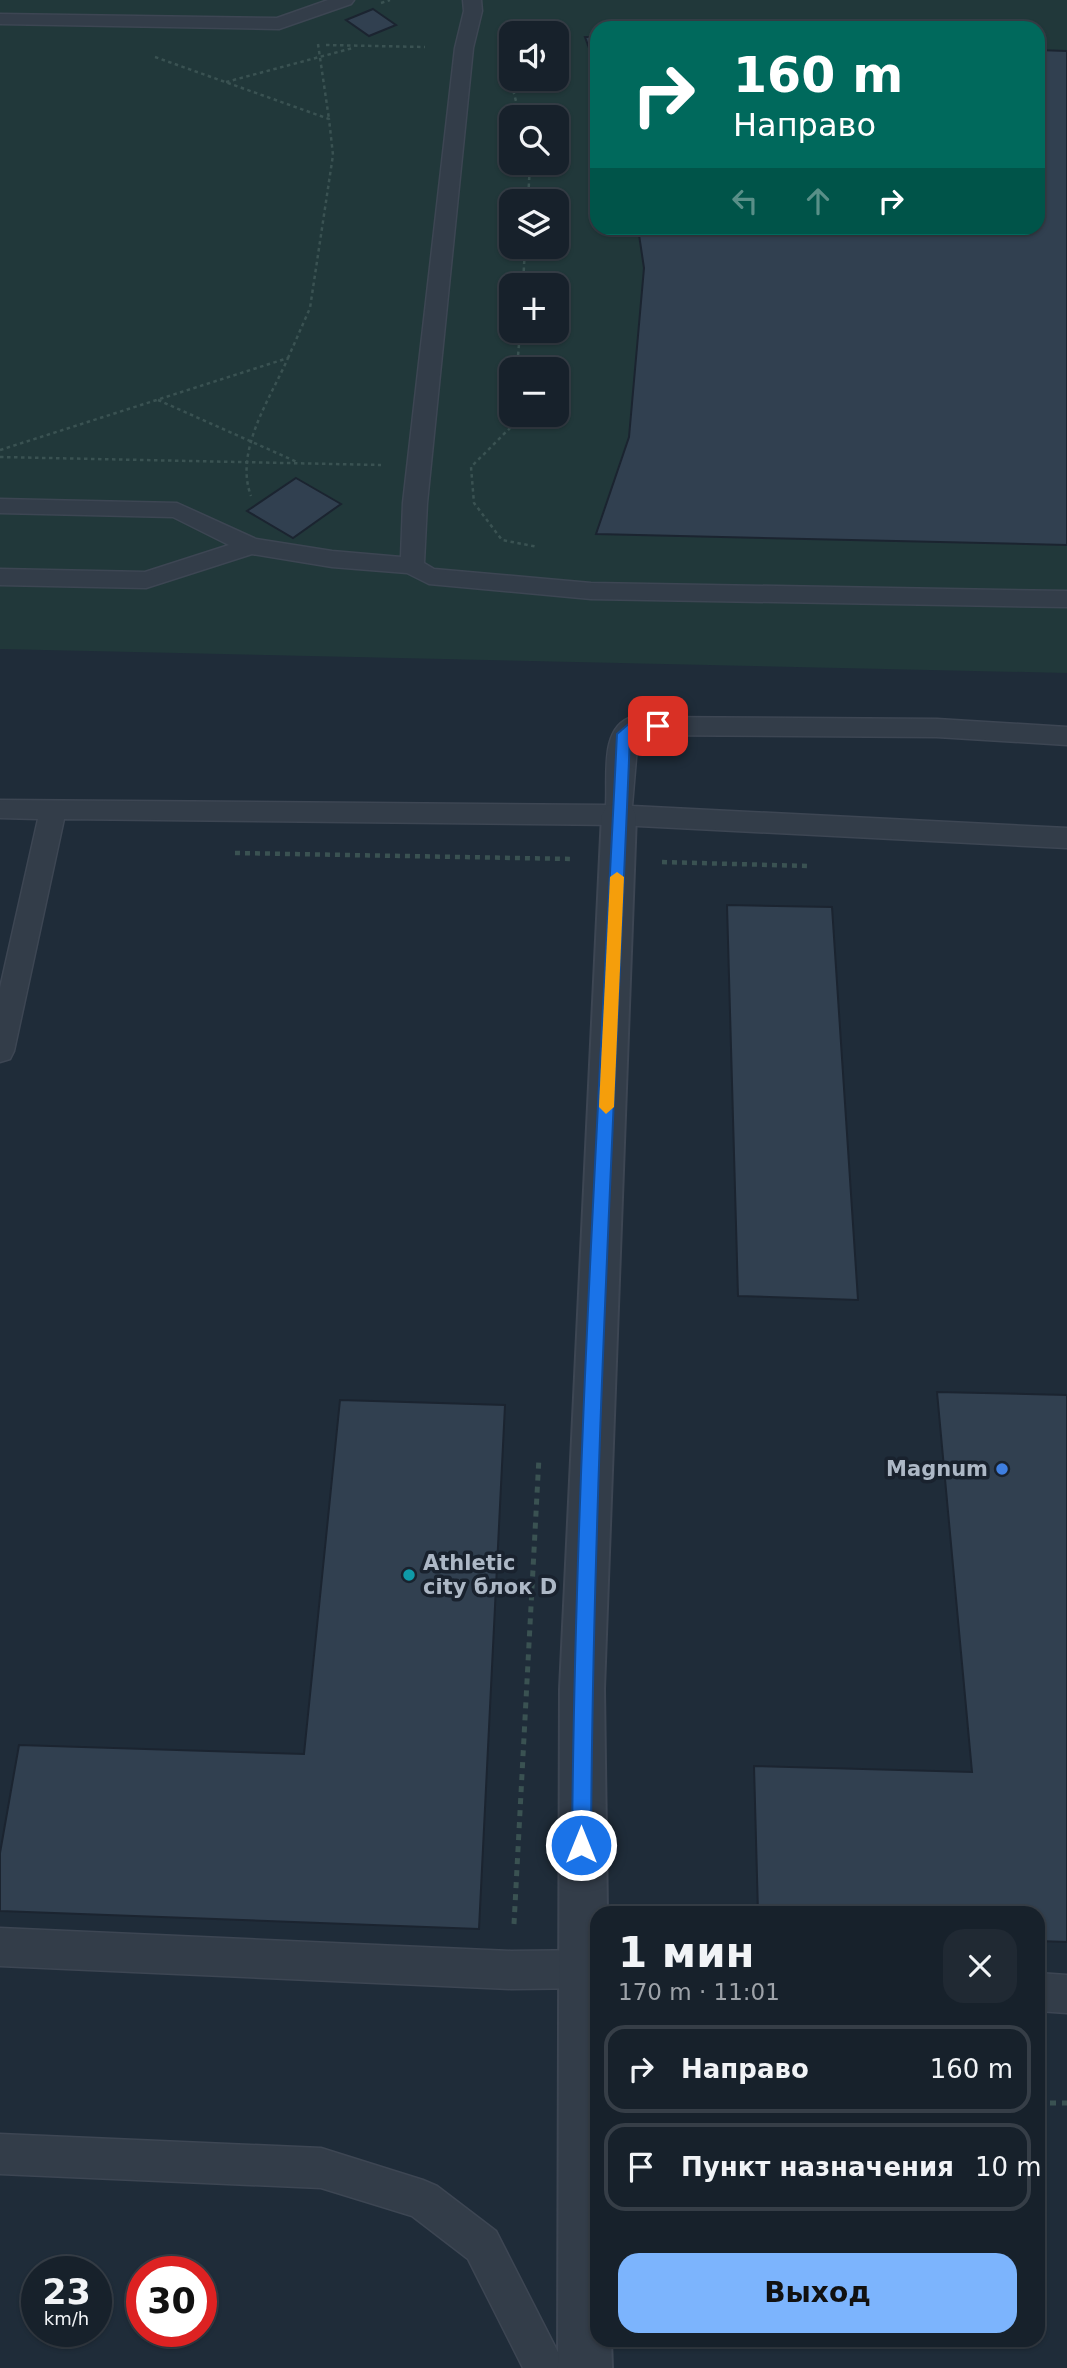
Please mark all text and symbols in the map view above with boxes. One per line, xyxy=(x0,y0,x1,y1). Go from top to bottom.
map controls xyxy=(499,21,569,427)
button: sound xyxy=(499,21,569,91)
text: 160 m xyxy=(733,47,903,104)
icon: right xyxy=(618,49,709,140)
button: search xyxy=(499,105,569,175)
text: Направо xyxy=(733,106,876,144)
icon: left xyxy=(726,182,764,220)
icon: ahead xyxy=(799,182,837,220)
icon: right xyxy=(872,182,910,220)
button: layers xyxy=(499,189,569,259)
button: + xyxy=(499,273,569,343)
button: − xyxy=(499,357,569,427)
pin xyxy=(628,696,688,756)
icon: arrive xyxy=(639,707,677,745)
place label: Magnum xyxy=(886,1457,988,1481)
marker: Magnum xyxy=(994,1461,1010,1477)
place label: Athletic city блок D xyxy=(423,1551,557,1599)
marker: Athletic city блок D xyxy=(401,1567,417,1583)
position arrow xyxy=(544,1808,618,1882)
text: 1 мин xyxy=(618,1928,755,1977)
button: close xyxy=(943,1929,1017,2003)
text: 170 m · 11:01 xyxy=(618,1979,780,2005)
icon: right xyxy=(622,2050,660,2088)
text: Направо xyxy=(681,2054,809,2084)
text: 160 m xyxy=(930,2054,1013,2084)
icon: arrive xyxy=(622,2148,660,2186)
text: Пункт назначения xyxy=(681,2152,954,2182)
text: 10 m xyxy=(975,2152,1042,2182)
button: Выход xyxy=(618,2253,1017,2333)
speed limit sign: 30 xyxy=(126,2256,217,2347)
text: 23 xyxy=(42,2272,91,2312)
text: km/h xyxy=(44,2308,89,2329)

